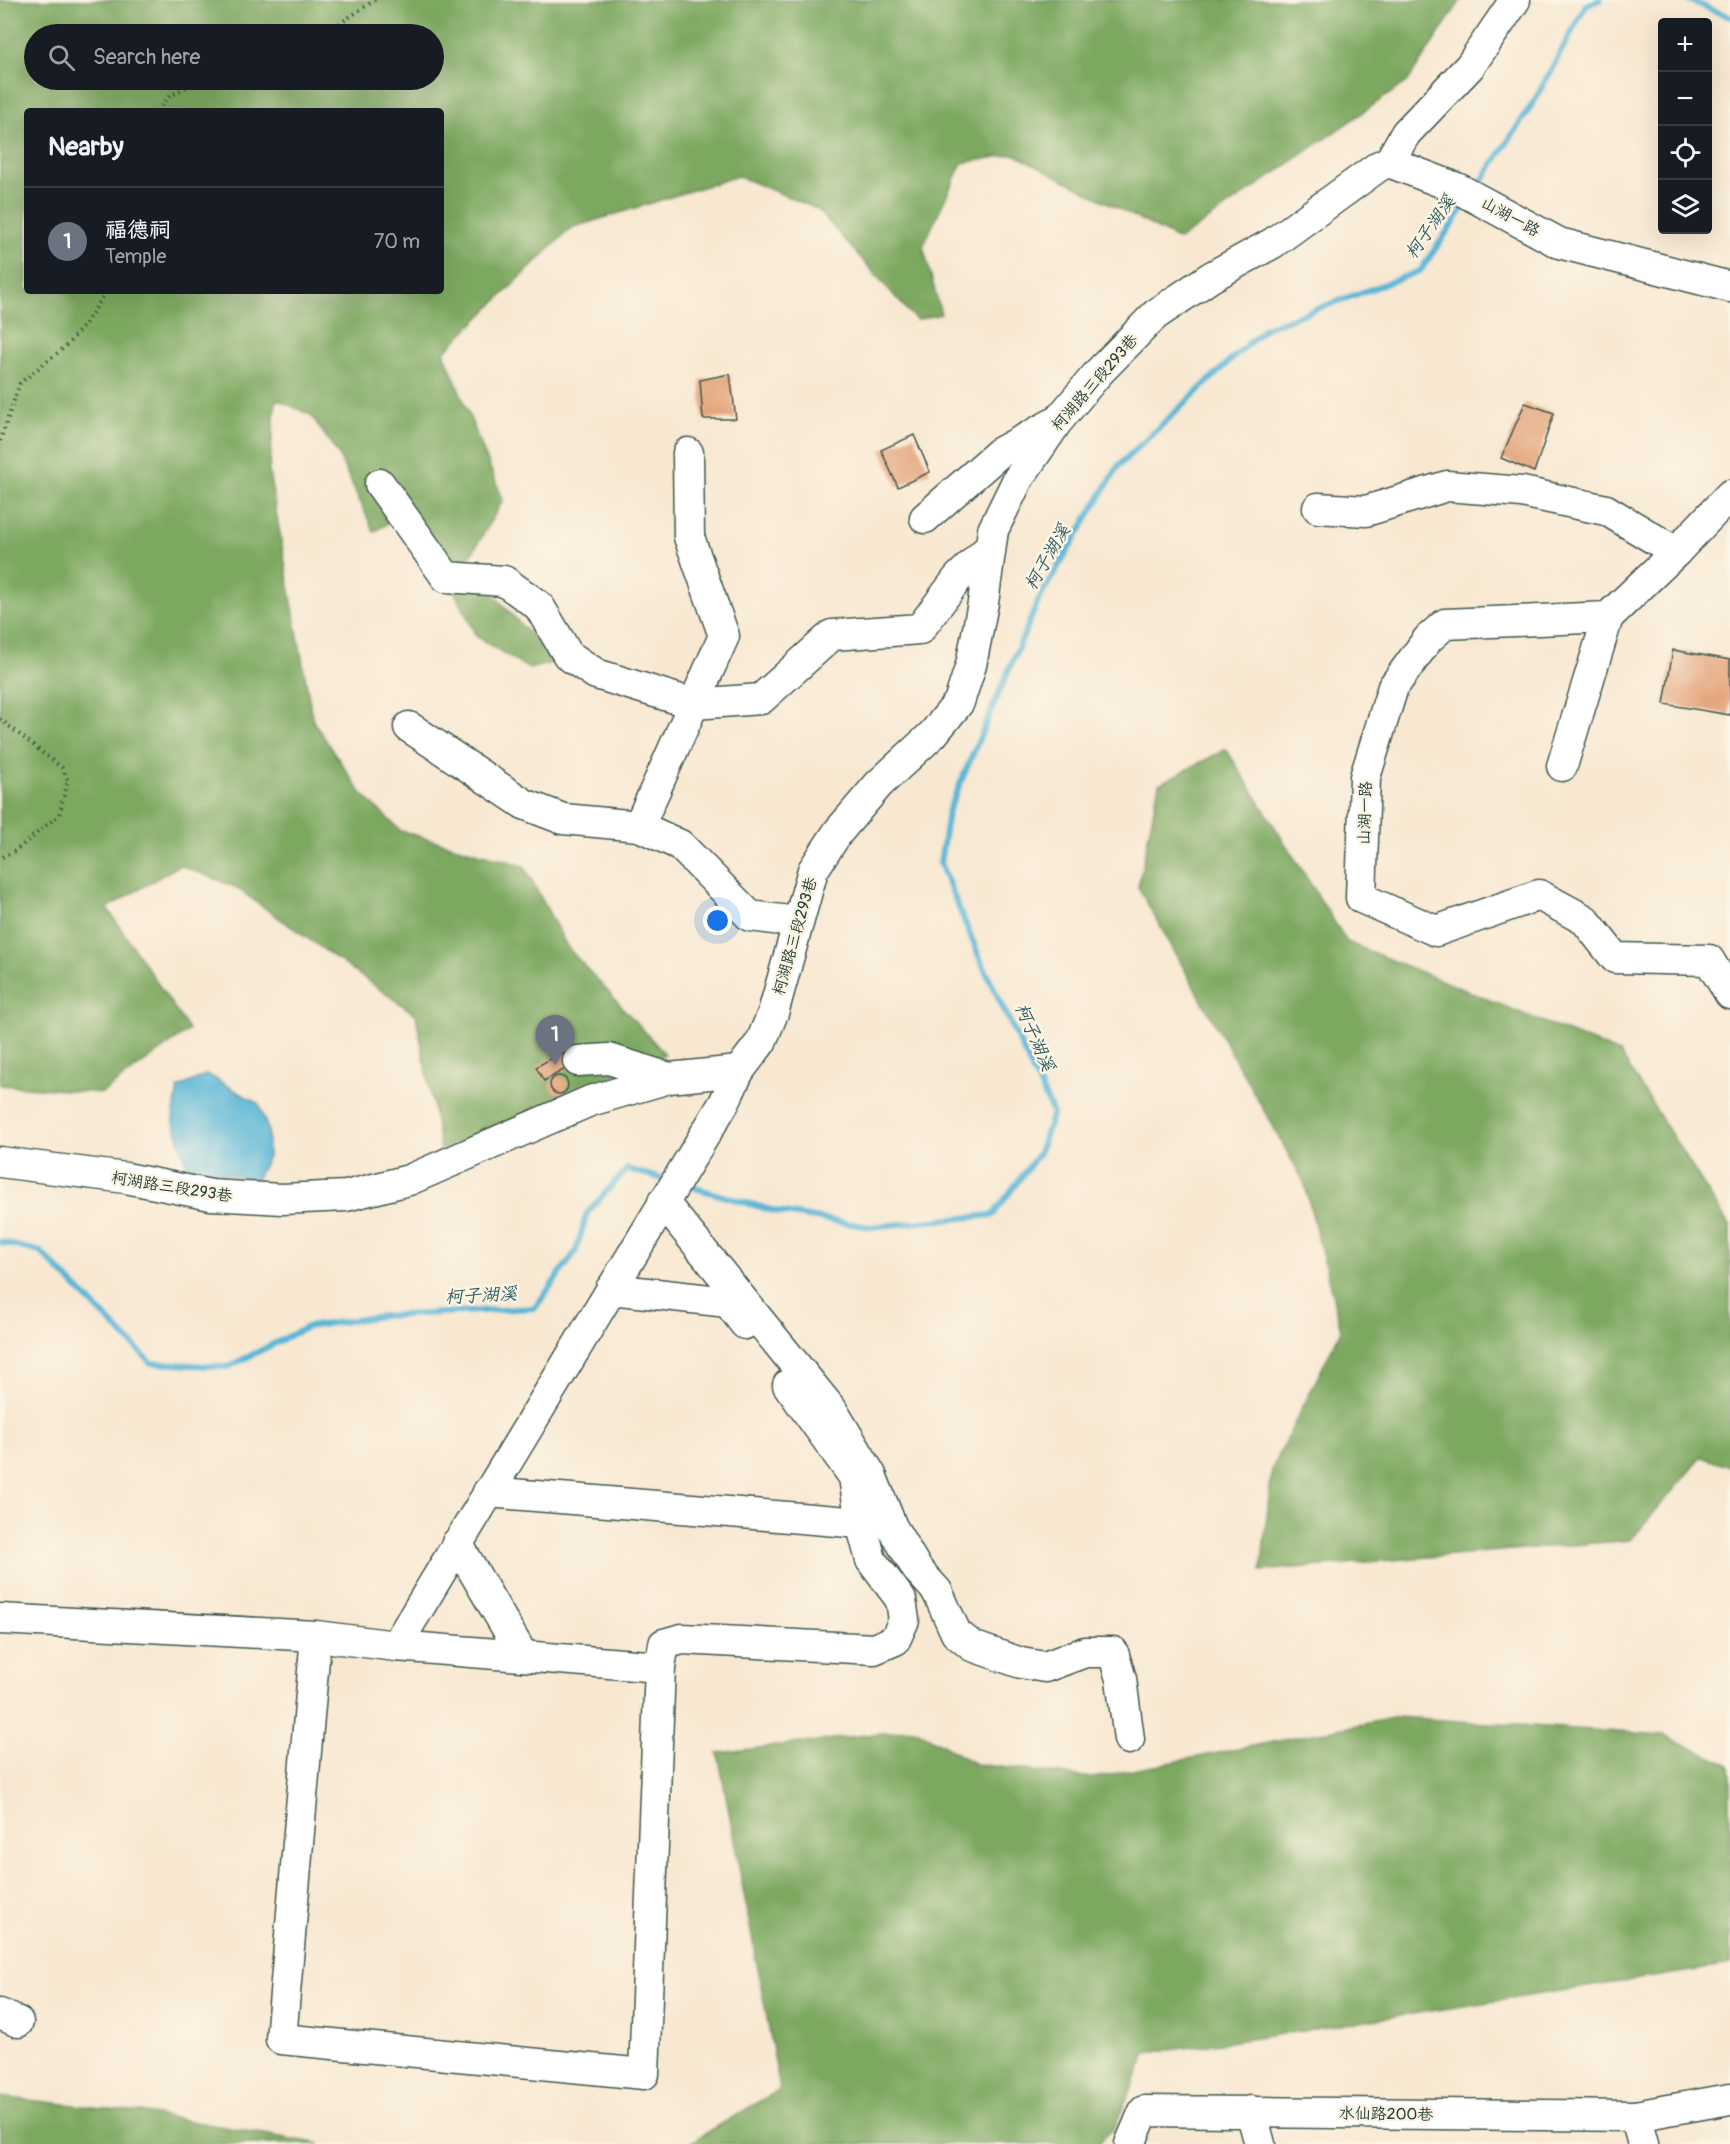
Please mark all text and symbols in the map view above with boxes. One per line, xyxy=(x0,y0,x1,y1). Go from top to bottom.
map controls xyxy=(1658,18,1712,234)
button: + xyxy=(1658,18,1712,72)
search box xyxy=(24,24,444,90)
icon: search xyxy=(45,41,78,74)
text: Search here xyxy=(93,43,200,71)
button: − xyxy=(1658,72,1712,126)
button: locate xyxy=(1658,126,1712,180)
text: Nearby xyxy=(48,131,124,163)
button: layers xyxy=(1658,180,1712,234)
water label: 柯子湖溪 xyxy=(1400,190,1461,263)
street label: 山湖一路 xyxy=(1478,193,1543,241)
text: 福德祠 xyxy=(105,216,171,244)
text: 1 xyxy=(64,229,71,254)
text: 70 m xyxy=(374,229,420,254)
text: Temple xyxy=(105,244,166,269)
street label: 柯湖路三段293巷 xyxy=(1047,330,1142,435)
water label: 柯子湖溪 xyxy=(1019,519,1076,594)
street label: 山湖一路 xyxy=(1354,781,1376,845)
street label: 柯湖路三段293巷 xyxy=(769,875,821,998)
your location xyxy=(703,906,732,935)
water label: 柯子湖溪 xyxy=(1009,1000,1060,1076)
pin: 1 xyxy=(536,1016,574,1065)
street label: 柯湖路三段293巷 xyxy=(110,1168,234,1206)
water label: 柯子湖溪 xyxy=(444,1282,519,1309)
street label: 水仙路200巷 xyxy=(1338,2103,1434,2125)

